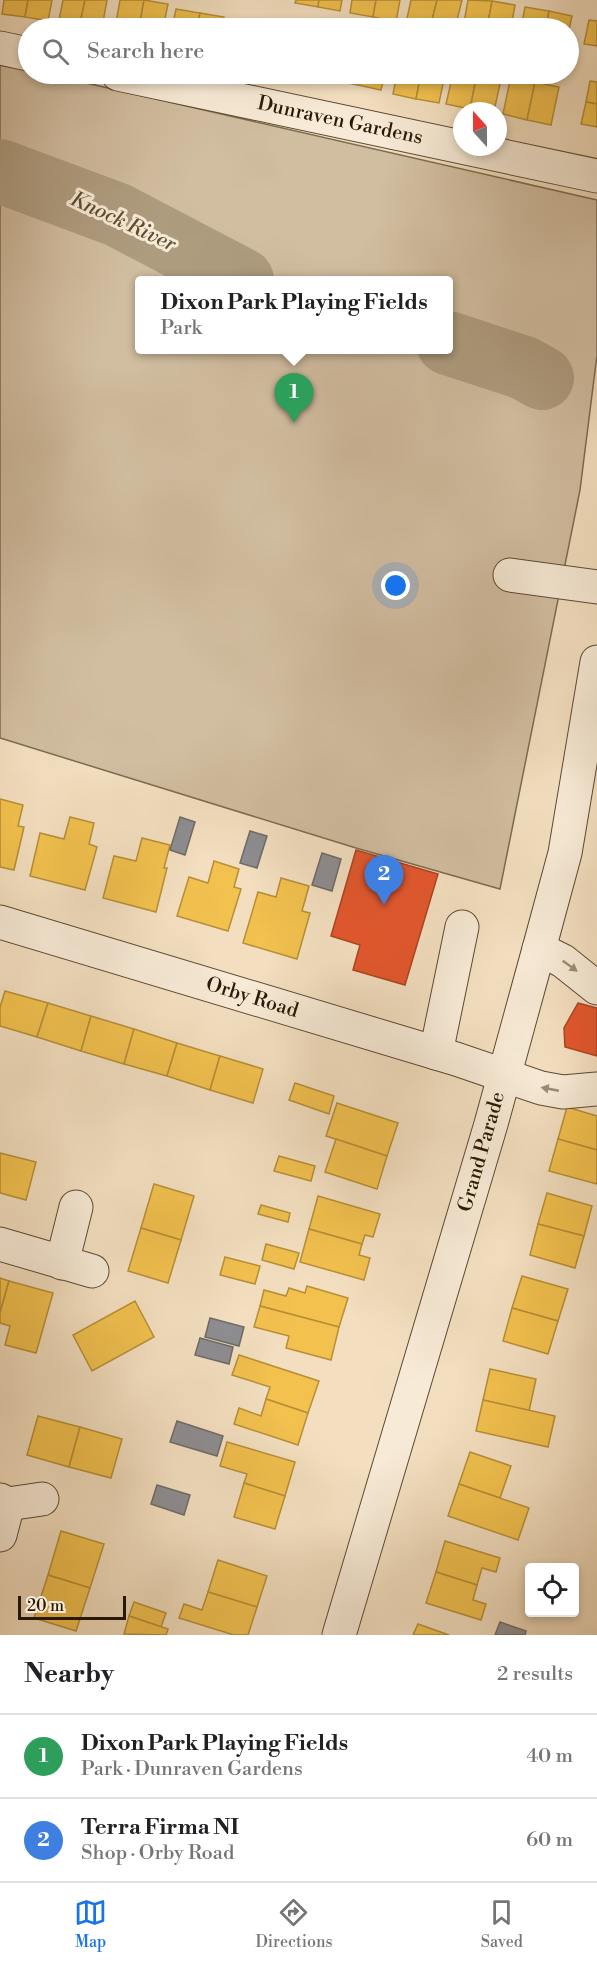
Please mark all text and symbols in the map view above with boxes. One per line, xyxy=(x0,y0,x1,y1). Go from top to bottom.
search box xyxy=(18,18,579,84)
icon: search xyxy=(39,35,72,68)
text: Search here xyxy=(87,38,204,65)
street label: Dunraven Gardens xyxy=(255,91,425,151)
north arrow xyxy=(453,102,507,156)
water label: Knock River xyxy=(66,186,181,258)
popup xyxy=(135,276,453,354)
text: Dixon Park Playing Fields xyxy=(160,289,428,316)
text: Park xyxy=(160,316,202,341)
pin: 1 xyxy=(274,374,314,423)
your location xyxy=(381,571,410,600)
pin: 2 xyxy=(364,856,404,905)
one-way arrow xyxy=(562,960,577,972)
street label: Orby Road xyxy=(203,972,302,1024)
one-way arrow xyxy=(540,1084,559,1093)
street label: Grand Parade xyxy=(453,1089,511,1215)
map controls xyxy=(525,1563,579,1617)
button: locate xyxy=(525,1563,579,1617)
scale bar xyxy=(18,1593,126,1620)
text: 20 m xyxy=(27,1596,64,1616)
text: Nearby xyxy=(24,1658,114,1690)
text: 2 results xyxy=(497,1662,573,1687)
text: Dixon Park Playing Fields xyxy=(81,1730,348,1757)
text: 1 xyxy=(39,1744,48,1769)
text: 40 m xyxy=(526,1744,573,1769)
text: Park · Dunraven Gardens xyxy=(81,1757,303,1782)
text: Terra Firma NI xyxy=(81,1814,239,1841)
text: 2 xyxy=(37,1828,50,1853)
text: 60 m xyxy=(526,1828,573,1853)
text: Shop · Orby Road xyxy=(81,1841,234,1866)
tab: Map xyxy=(74,1896,107,1952)
tab: Directions xyxy=(255,1896,333,1952)
tab: Saved xyxy=(481,1896,523,1952)

